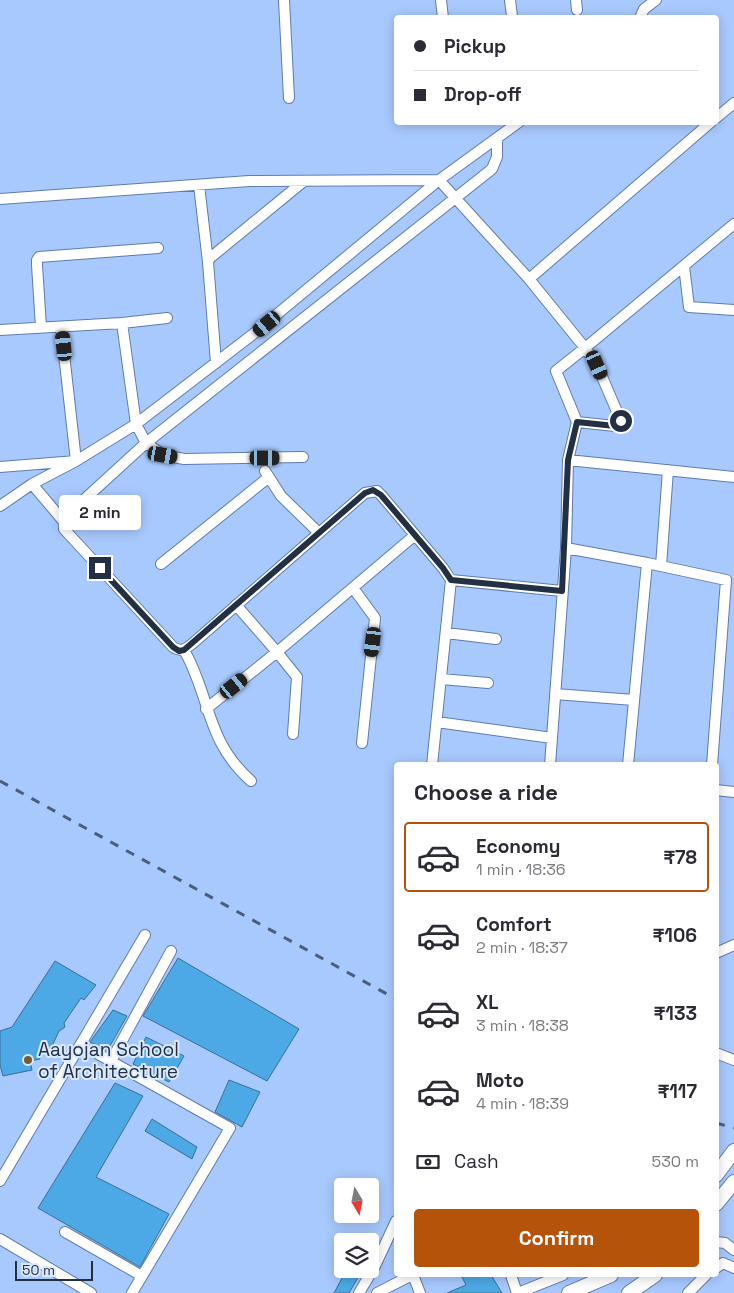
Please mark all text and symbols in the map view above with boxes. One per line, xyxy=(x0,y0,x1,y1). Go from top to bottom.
text: Pickup xyxy=(444,34,506,59)
text: Drop-off xyxy=(444,82,522,107)
car xyxy=(250,309,283,339)
car xyxy=(54,330,73,362)
car xyxy=(584,348,609,382)
route start xyxy=(610,410,632,432)
car xyxy=(146,445,179,465)
car xyxy=(250,451,280,466)
callout: 2 min xyxy=(59,496,141,530)
text: 2 min xyxy=(79,502,121,523)
route end xyxy=(89,557,111,579)
car xyxy=(363,626,382,658)
car xyxy=(217,671,250,701)
text: Choose a ride xyxy=(414,778,558,806)
text: Economy xyxy=(476,834,560,859)
icon: car xyxy=(416,835,461,880)
text: ₹78 xyxy=(663,845,697,870)
text: 1 min · 18:36 xyxy=(476,859,566,880)
text: Comfort xyxy=(476,912,552,937)
icon: car xyxy=(416,913,461,958)
text: ₹106 xyxy=(653,923,697,948)
text: 2 min · 18:37 xyxy=(476,937,568,958)
text: XL xyxy=(476,990,499,1015)
icon: car xyxy=(416,991,461,1036)
text: ₹133 xyxy=(653,1001,697,1026)
text: 3 min · 18:38 xyxy=(476,1015,569,1036)
place label: Aayojan School of Architecture xyxy=(38,1037,179,1084)
marker: Aayojan School of Architecture xyxy=(22,1054,34,1066)
text: Moto xyxy=(476,1068,524,1093)
icon: car xyxy=(416,1069,461,1114)
text: ₹117 xyxy=(657,1079,697,1104)
text: 4 min · 18:39 xyxy=(476,1093,569,1114)
icon: cash xyxy=(414,1148,442,1176)
text: Cash xyxy=(454,1149,499,1174)
text: 530 m xyxy=(652,1151,699,1172)
north arrow xyxy=(334,1178,379,1222)
map controls xyxy=(334,1178,379,1278)
button: Confirm xyxy=(414,1209,699,1267)
button: layers xyxy=(334,1233,379,1278)
scale bar xyxy=(15,1258,92,1281)
text: 50 m xyxy=(22,1261,55,1279)

